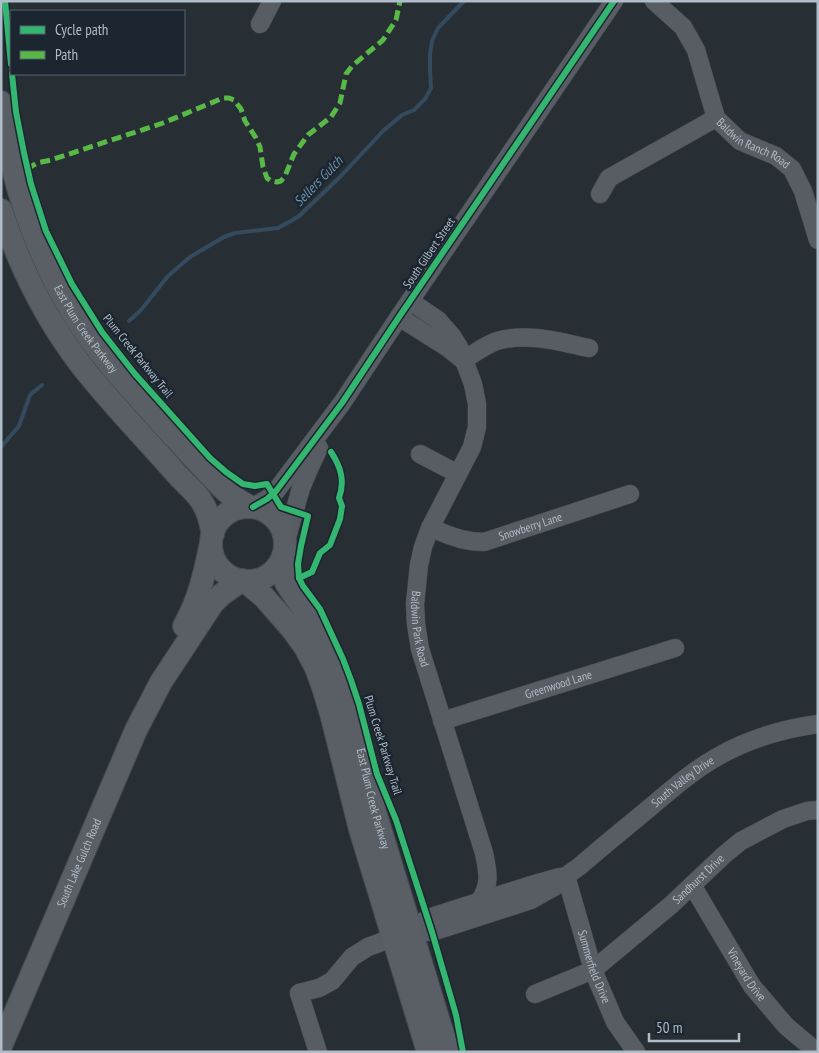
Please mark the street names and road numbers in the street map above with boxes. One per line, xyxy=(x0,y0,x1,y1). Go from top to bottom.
street label: Baldwin Ranch Road xyxy=(714,115,793,171)
street label: South Gilbert Street xyxy=(399,214,458,291)
street label: East Plum Creek Parkway xyxy=(51,282,122,376)
street label: Plum Creek Parkway Trail xyxy=(100,311,177,401)
street label: Snowberry Lane xyxy=(497,509,564,544)
street label: Baldwin Park Road xyxy=(408,590,433,668)
street label: Greenwood Lane xyxy=(523,667,594,702)
street label: Plum Creek Parkway Trail xyxy=(361,693,406,797)
street label: East Plum Creek Parkway xyxy=(354,747,394,851)
street label: South Valley Drive xyxy=(648,752,717,810)
street label: South Lake Gulch Road xyxy=(53,816,104,909)
street label: Sandhurst Drive xyxy=(669,851,727,907)
street label: Summerfield Drive xyxy=(575,928,614,1006)
street label: Vineyard Drive xyxy=(724,944,770,1004)

